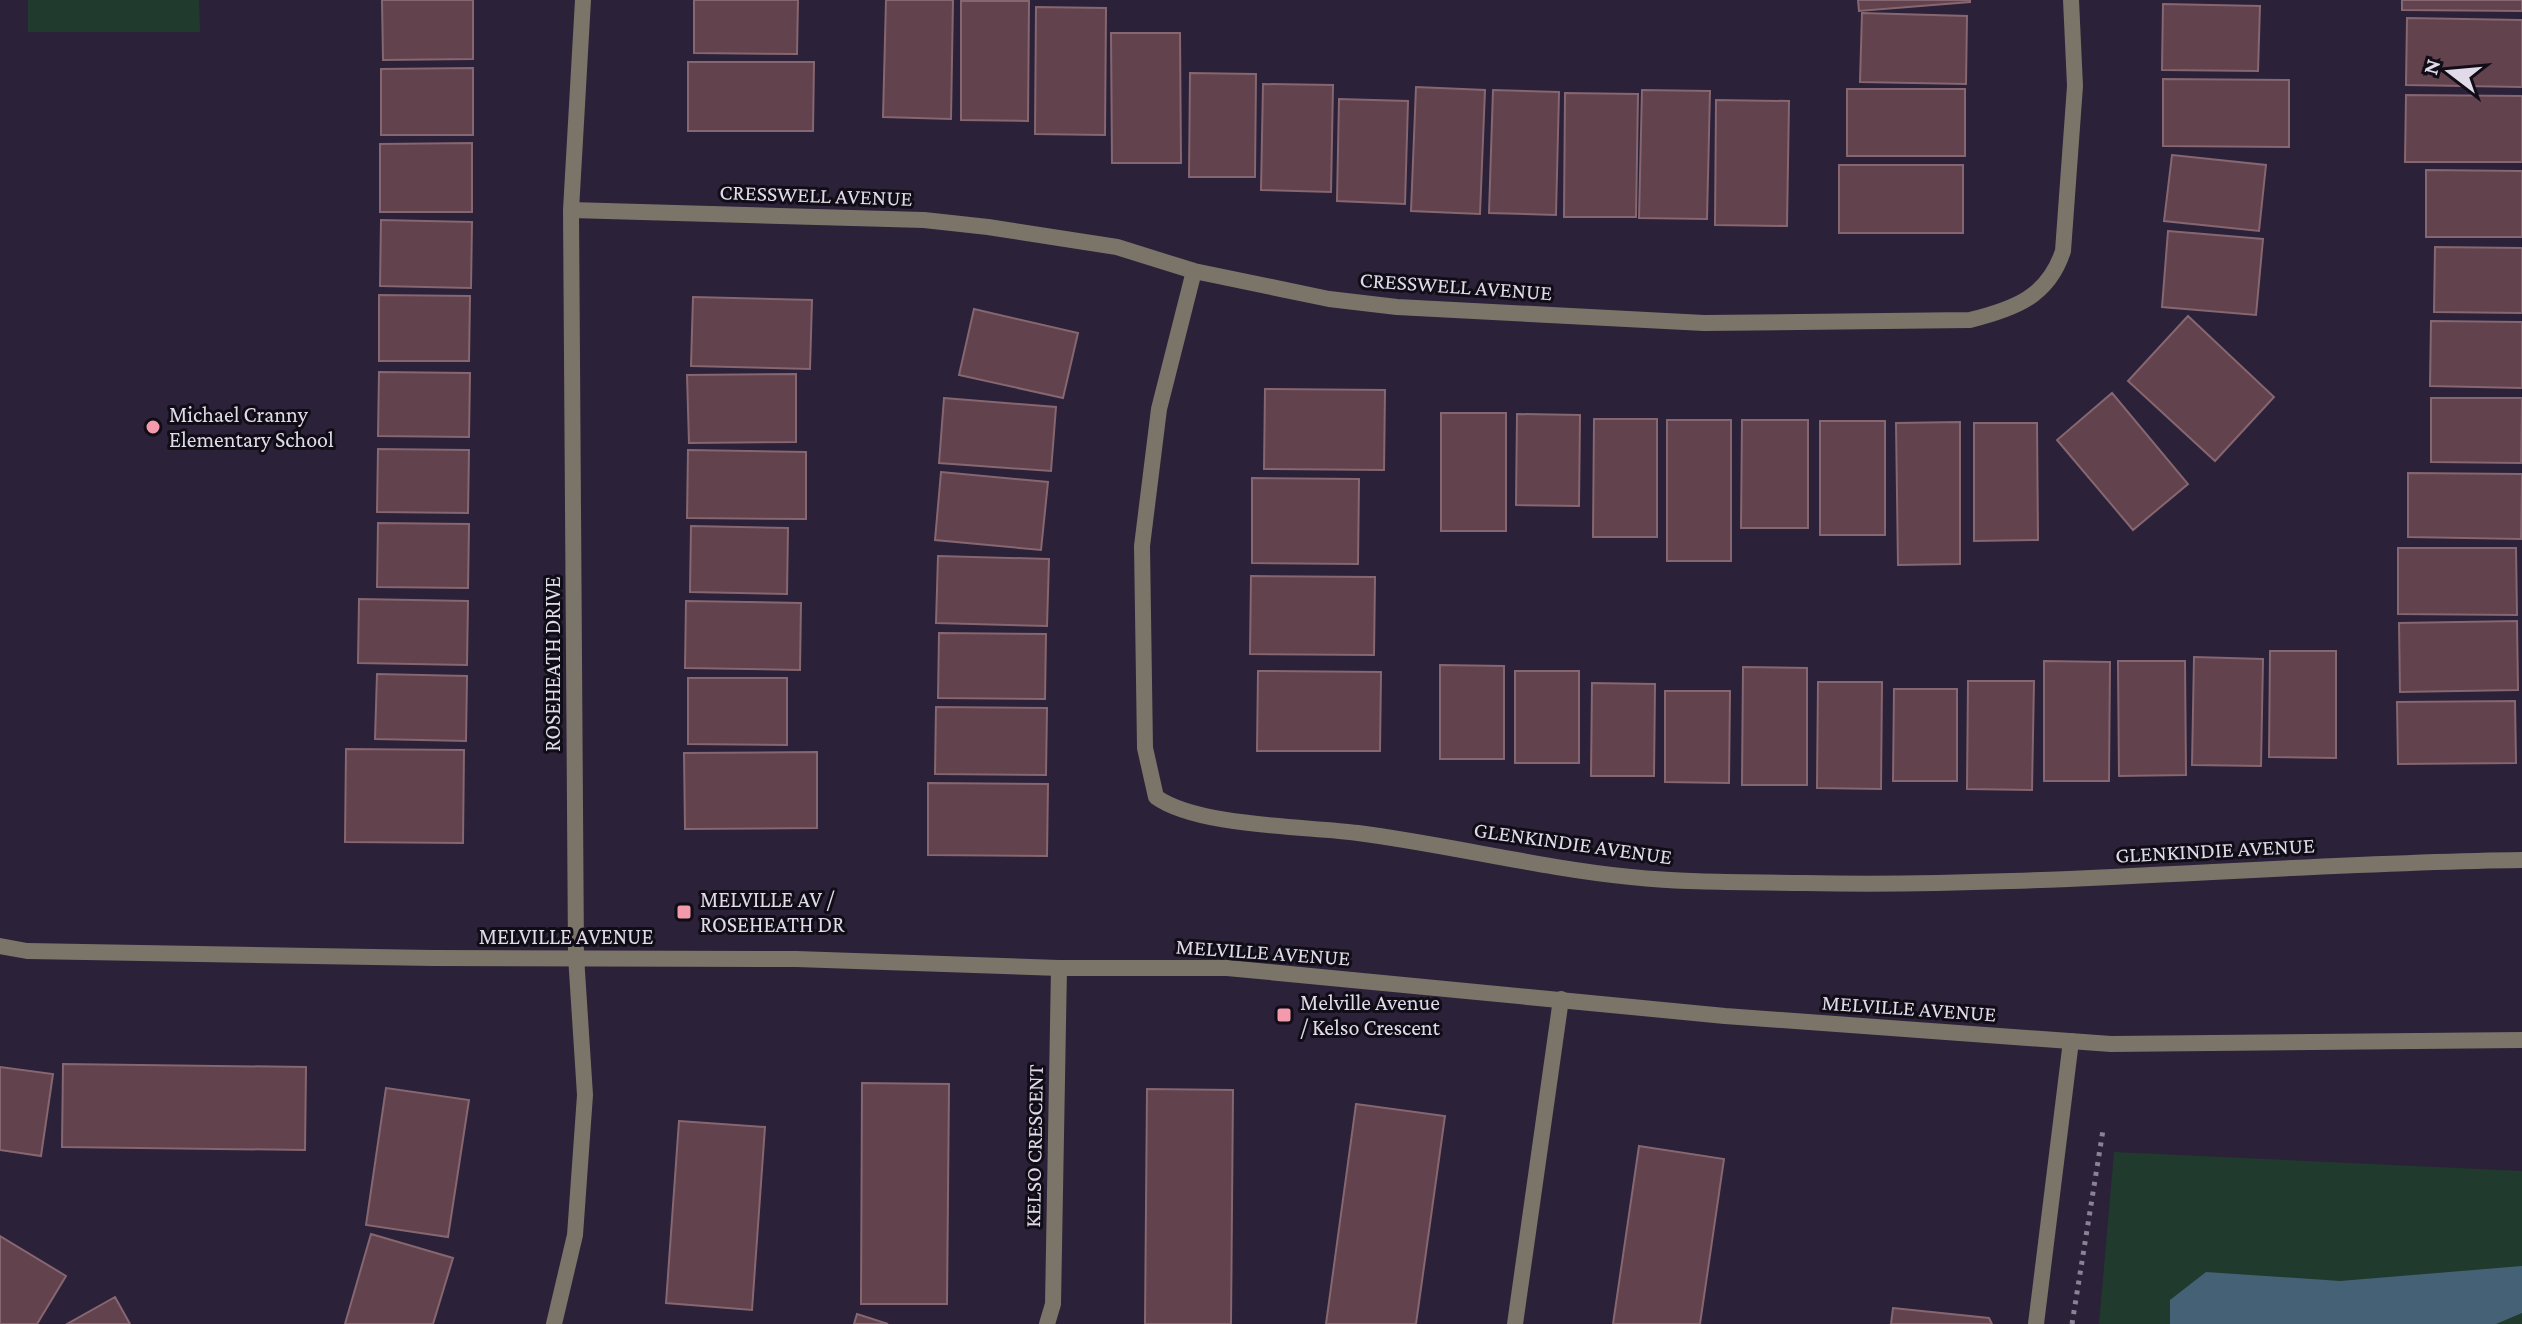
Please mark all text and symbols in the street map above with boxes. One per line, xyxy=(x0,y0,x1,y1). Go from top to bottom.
north arrow xyxy=(2410,32,2490,112)
text: N xyxy=(2417,56,2445,77)
street label: CRESSWELL AVENUE xyxy=(719,179,913,211)
street label: CRESSWELL AVENUE xyxy=(1359,267,1553,305)
place label: Michael Cranny Elementary School xyxy=(169,402,334,452)
marker: Michael Cranny Elementary School xyxy=(144,418,162,436)
street label: ROSEHEATH DRIVE xyxy=(540,576,565,752)
street label: GLENKINDIE AVENUE xyxy=(1472,817,1674,869)
street label: GLENKINDIE AVENUE xyxy=(2115,832,2315,868)
place label: MELVILLE AV / ROSEHEATH DR xyxy=(700,887,845,937)
marker: MELVILLE AV / ROSEHEATH DR xyxy=(675,903,693,921)
street label: MELVILLE AVENUE xyxy=(479,924,653,949)
street label: MELVILLE AVENUE xyxy=(1175,933,1351,971)
street label: MELVILLE AVENUE xyxy=(1821,989,1997,1027)
place label: Melville Avenue / Kelso Crescent xyxy=(1300,990,1441,1040)
marker: Melville Avenue / Kelso Crescent xyxy=(1275,1006,1293,1024)
street label: KELSO CRESCENT xyxy=(1020,1064,1048,1228)

